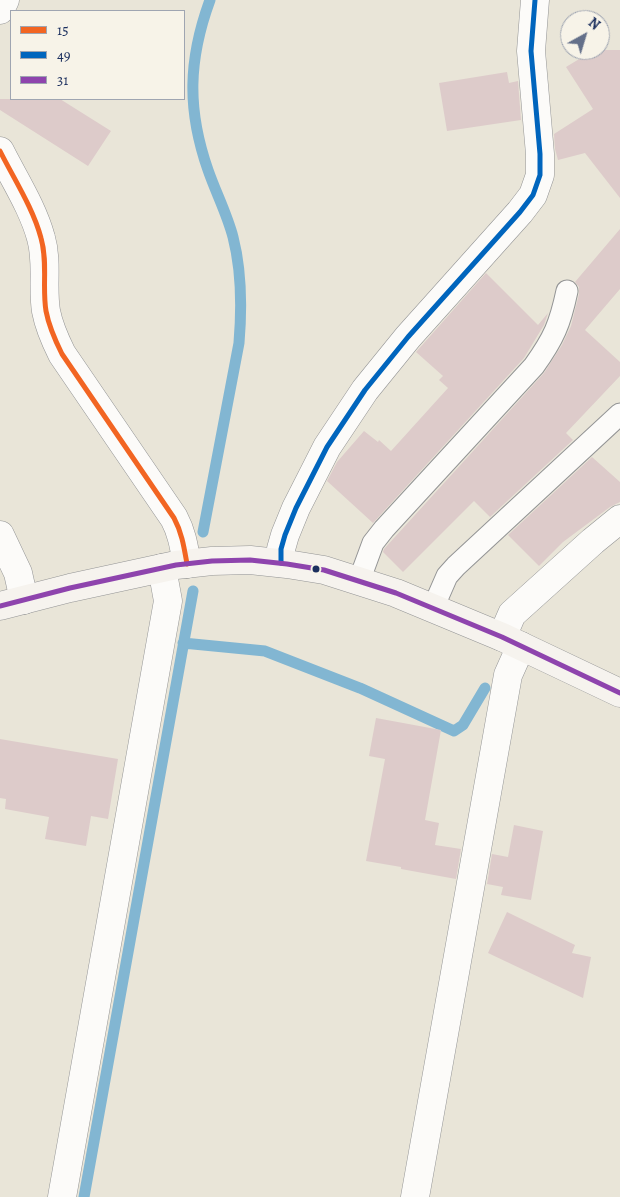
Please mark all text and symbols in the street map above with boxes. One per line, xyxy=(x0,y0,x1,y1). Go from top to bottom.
legend xyxy=(10,10,185,100)
north arrow xyxy=(560,10,610,60)
text: N xyxy=(584,13,604,34)
text: 15 xyxy=(57,20,69,40)
text: 49 xyxy=(57,45,71,65)
text: 31 xyxy=(57,70,68,90)
unlabelled marker xyxy=(311,564,321,574)

